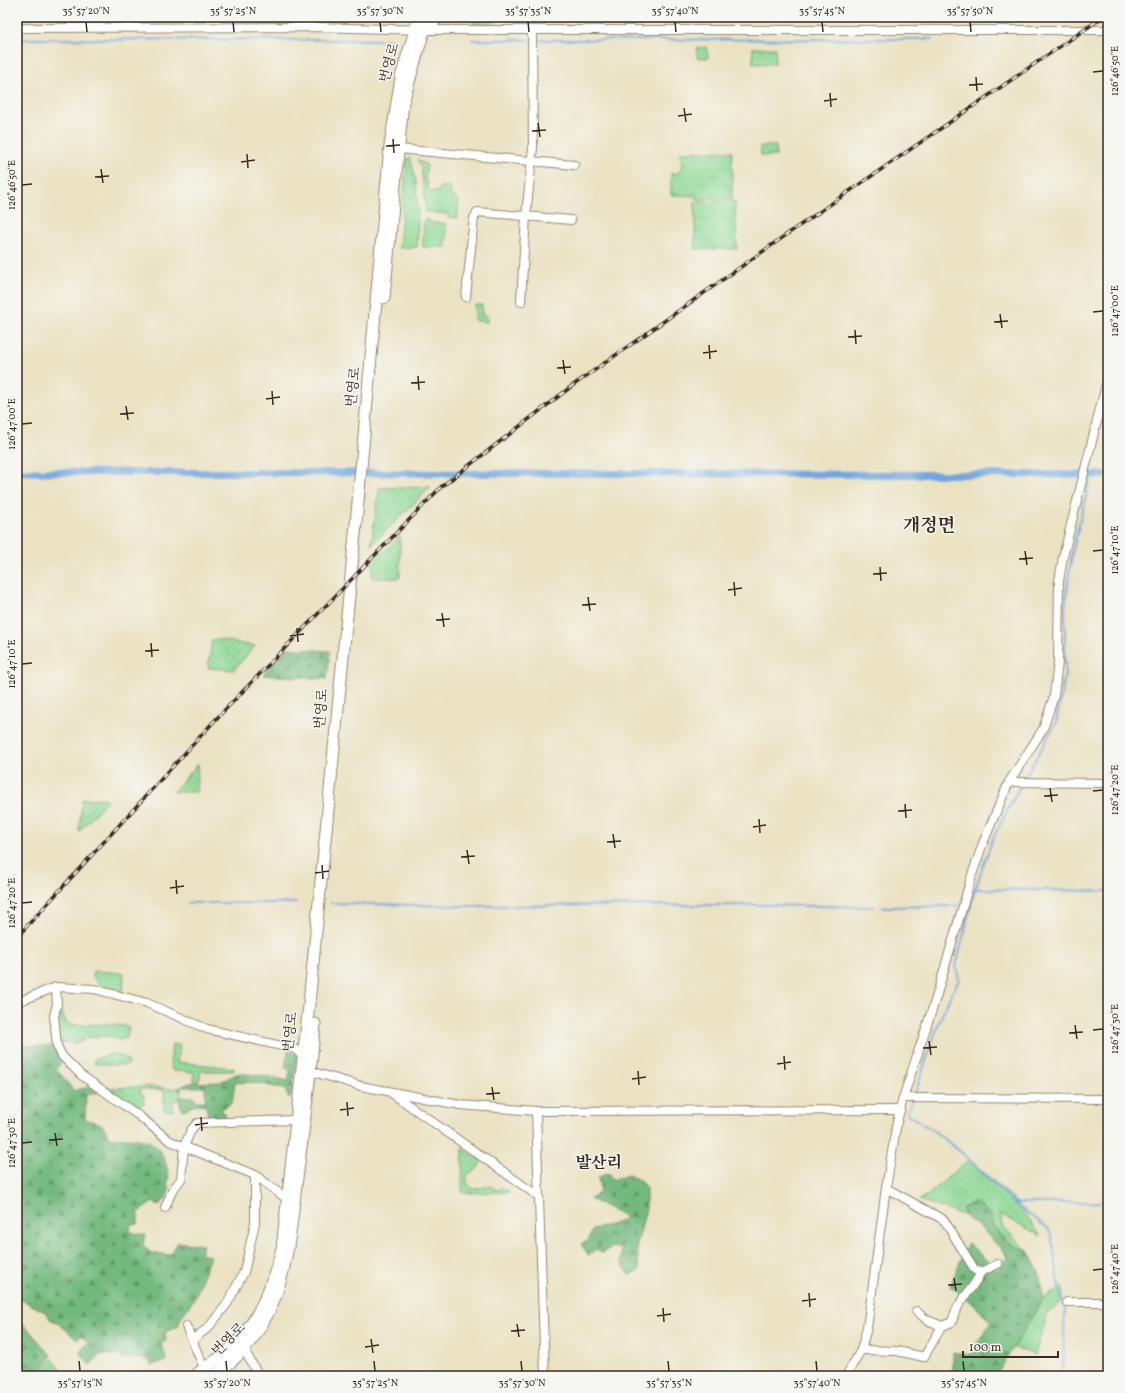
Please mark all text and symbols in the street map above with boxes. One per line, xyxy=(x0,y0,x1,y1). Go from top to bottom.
text: 35°57'20"N xyxy=(62,4,110,18)
text: 35°57'25"N xyxy=(210,4,257,18)
text: 35°57'30"N xyxy=(357,4,404,18)
text: 35°57'35"N xyxy=(505,4,552,18)
text: 35°57'40"N xyxy=(652,4,699,18)
text: 35°57'45"N xyxy=(799,4,846,18)
text: 35°57'50"N xyxy=(947,4,994,18)
street label: 번영로 xyxy=(376,40,405,85)
text: 126°46'50"E xyxy=(1108,46,1122,96)
text: 126°46'50"E xyxy=(5,160,19,210)
text: 126°47'00"E xyxy=(1108,285,1122,337)
street label: 번영로 xyxy=(342,365,366,408)
text: 126°47'00"E xyxy=(5,398,19,450)
district label: 개정면 xyxy=(903,514,955,539)
text: 126°47'10"E xyxy=(1108,525,1122,575)
text: 126°47'10"E xyxy=(5,639,19,689)
street label: 번영로 xyxy=(311,687,333,730)
text: 126°47'20"E xyxy=(1108,765,1122,815)
text: 126°47'20"E xyxy=(5,878,19,928)
text: 126°47'30"E xyxy=(1108,1004,1122,1054)
street label: 번영로 xyxy=(279,1010,303,1053)
text: 126°47'30"E xyxy=(5,1118,19,1168)
district label: 발산리 xyxy=(576,1153,622,1175)
text: 126°47'40"E xyxy=(1108,1244,1122,1294)
street label: 번영로 xyxy=(208,1319,250,1361)
scale bar xyxy=(963,1333,1058,1359)
text: 100 m xyxy=(969,1340,1002,1356)
text: 35°57'15"N xyxy=(58,1376,103,1390)
text: 35°57'20"N xyxy=(203,1376,251,1390)
text: 35°57'25"N xyxy=(352,1376,399,1390)
text: 35°57'30"N xyxy=(499,1376,546,1390)
text: 35°57'35"N xyxy=(646,1376,693,1390)
text: 35°57'40"N xyxy=(794,1376,841,1390)
text: 35°57'45"N xyxy=(941,1376,988,1390)

